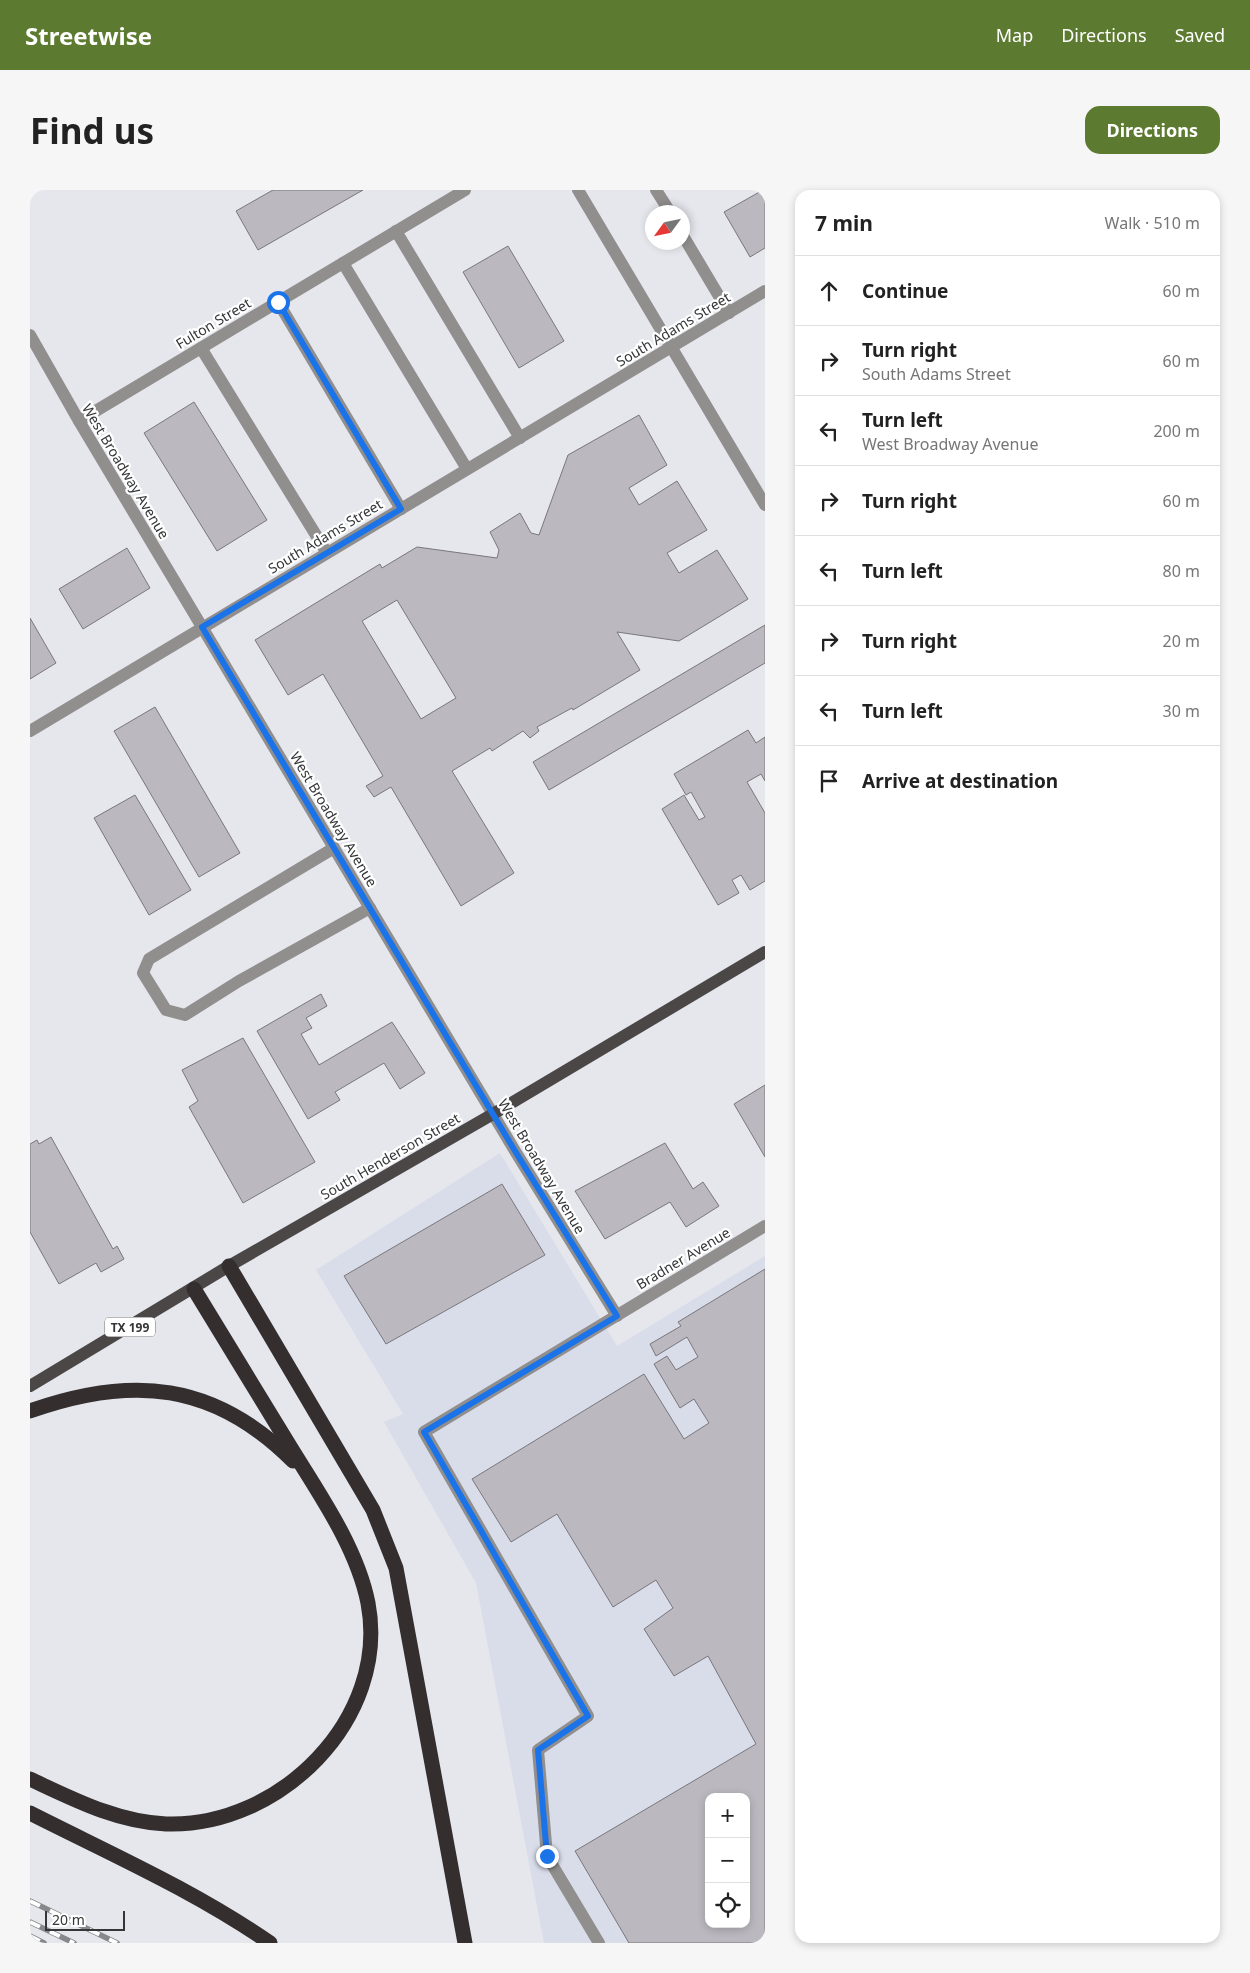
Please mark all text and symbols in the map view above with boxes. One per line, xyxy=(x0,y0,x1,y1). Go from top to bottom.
text: Streetwise xyxy=(25,19,152,52)
text: Map xyxy=(996,23,1033,47)
text: Directions xyxy=(1061,23,1147,47)
text: Saved xyxy=(1175,23,1225,47)
button: Directions xyxy=(1085,106,1220,154)
text: Find us xyxy=(30,107,154,154)
north arrow xyxy=(645,205,690,250)
text: 7 min xyxy=(815,209,873,237)
text: Walk · 510 m xyxy=(1105,212,1200,234)
icon: ahead xyxy=(815,277,843,305)
text: Continue xyxy=(862,278,948,304)
text: 60 m xyxy=(1163,280,1200,302)
street label: South Adams Street xyxy=(612,287,734,371)
route start xyxy=(267,291,290,314)
street label: Fulton Street xyxy=(172,293,254,353)
text: Turn right xyxy=(862,337,957,363)
icon: right xyxy=(815,347,843,375)
text: 60 m xyxy=(1163,350,1200,372)
text: South Adams Street xyxy=(862,363,1011,385)
street label: West Broadway Avenue xyxy=(78,400,174,542)
text: Turn left xyxy=(862,407,943,433)
icon: left xyxy=(815,417,843,445)
text: 200 m xyxy=(1153,420,1200,442)
text: West Broadway Avenue xyxy=(862,433,1038,455)
icon: right xyxy=(815,487,843,515)
text: Turn right xyxy=(862,488,957,514)
text: 60 m xyxy=(1163,490,1200,512)
street label: South Adams Street xyxy=(264,494,386,578)
icon: left xyxy=(815,557,843,585)
text: Turn left xyxy=(862,558,943,584)
text: 80 m xyxy=(1163,560,1200,582)
icon: right xyxy=(815,627,843,655)
text: Turn right xyxy=(862,628,957,654)
text: 20 m xyxy=(1163,630,1200,652)
icon: left xyxy=(815,697,843,725)
text: Turn left xyxy=(862,698,943,724)
text: 30 m xyxy=(1163,700,1200,722)
street label: West Broadway Avenue xyxy=(286,748,382,890)
icon: arrive xyxy=(815,767,843,795)
text: Arrive at destination xyxy=(862,768,1058,794)
street label: West Broadway Avenue xyxy=(494,1095,590,1237)
street label: South Henderson Street xyxy=(317,1108,463,1204)
street label: Bradner Avenue xyxy=(633,1222,733,1293)
road number: TX 199 xyxy=(105,1318,155,1336)
map controls xyxy=(705,1793,750,1928)
button: + xyxy=(705,1793,750,1838)
button: − xyxy=(705,1838,750,1883)
route end xyxy=(536,1845,559,1868)
button: locate xyxy=(705,1883,750,1928)
scale bar xyxy=(45,1908,125,1931)
text: 20 m xyxy=(52,1910,85,1929)

